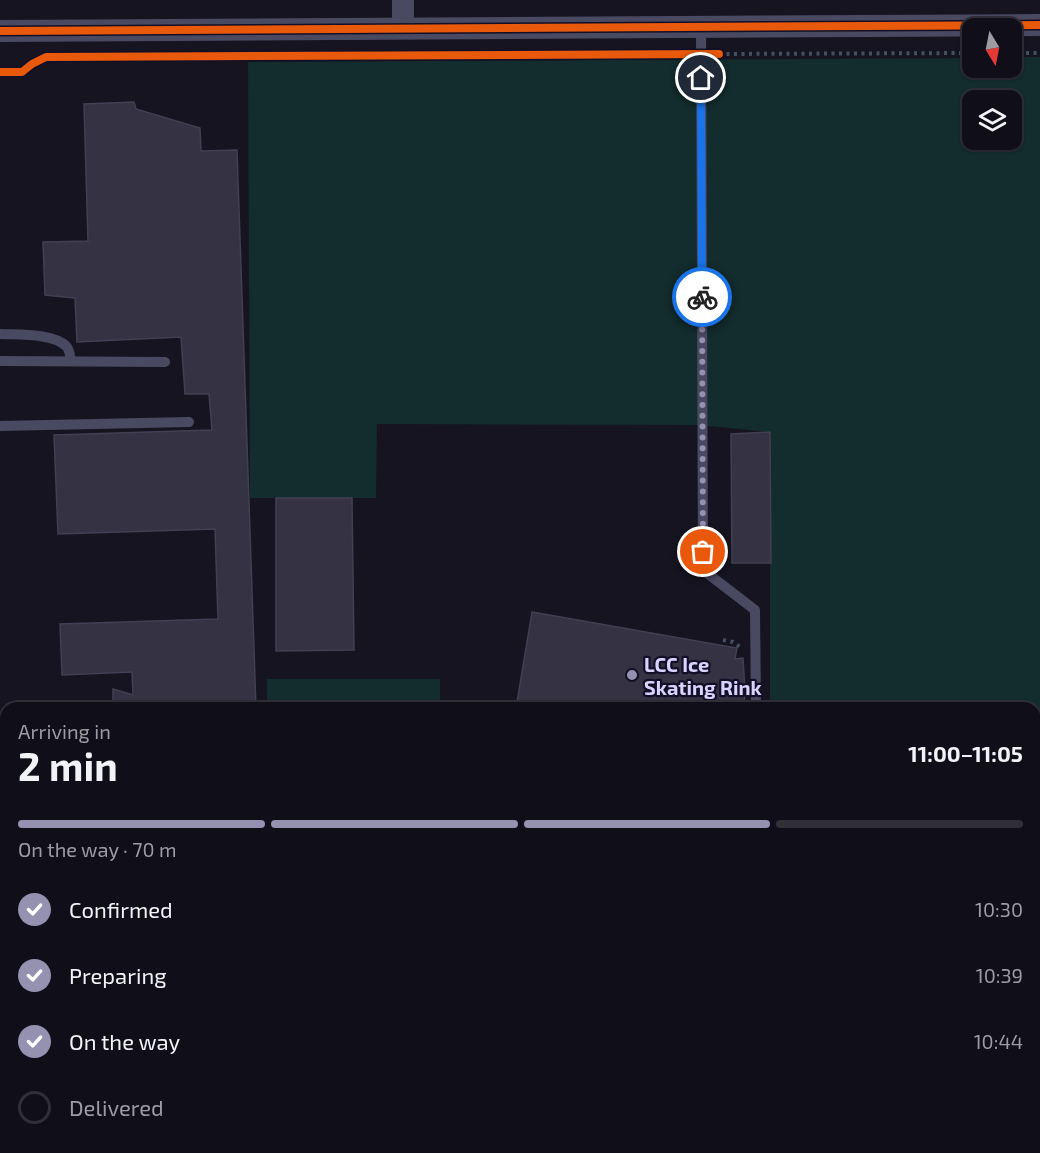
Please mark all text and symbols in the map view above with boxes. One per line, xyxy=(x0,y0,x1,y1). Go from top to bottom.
north arrow xyxy=(962,18,1022,78)
map controls xyxy=(962,18,1022,150)
pin xyxy=(675,52,726,103)
icon: home xyxy=(684,61,717,94)
button: layers xyxy=(962,90,1022,150)
courier xyxy=(672,267,732,327)
icon: bike xyxy=(686,281,719,314)
pin xyxy=(677,526,728,577)
icon: bag xyxy=(686,535,719,568)
place label: LCC Ice Skating Rink xyxy=(644,652,762,699)
marker: LCC Ice Skating Rink xyxy=(625,668,639,682)
text: Arriving in xyxy=(18,719,111,743)
text: 11:00–11:05 xyxy=(908,740,1023,766)
text: 2 min xyxy=(18,742,118,789)
text: On the way · 70 m xyxy=(18,837,177,861)
icon: check xyxy=(18,893,51,926)
text: Confirmed xyxy=(69,896,173,922)
text: 10:30 xyxy=(975,897,1023,921)
icon: check xyxy=(18,959,51,992)
text: Preparing xyxy=(69,962,167,988)
text: 10:39 xyxy=(976,963,1023,987)
icon: check xyxy=(18,1025,51,1058)
text: On the way xyxy=(69,1028,180,1054)
text: 10:44 xyxy=(974,1029,1023,1053)
text: Delivered xyxy=(69,1094,164,1120)

